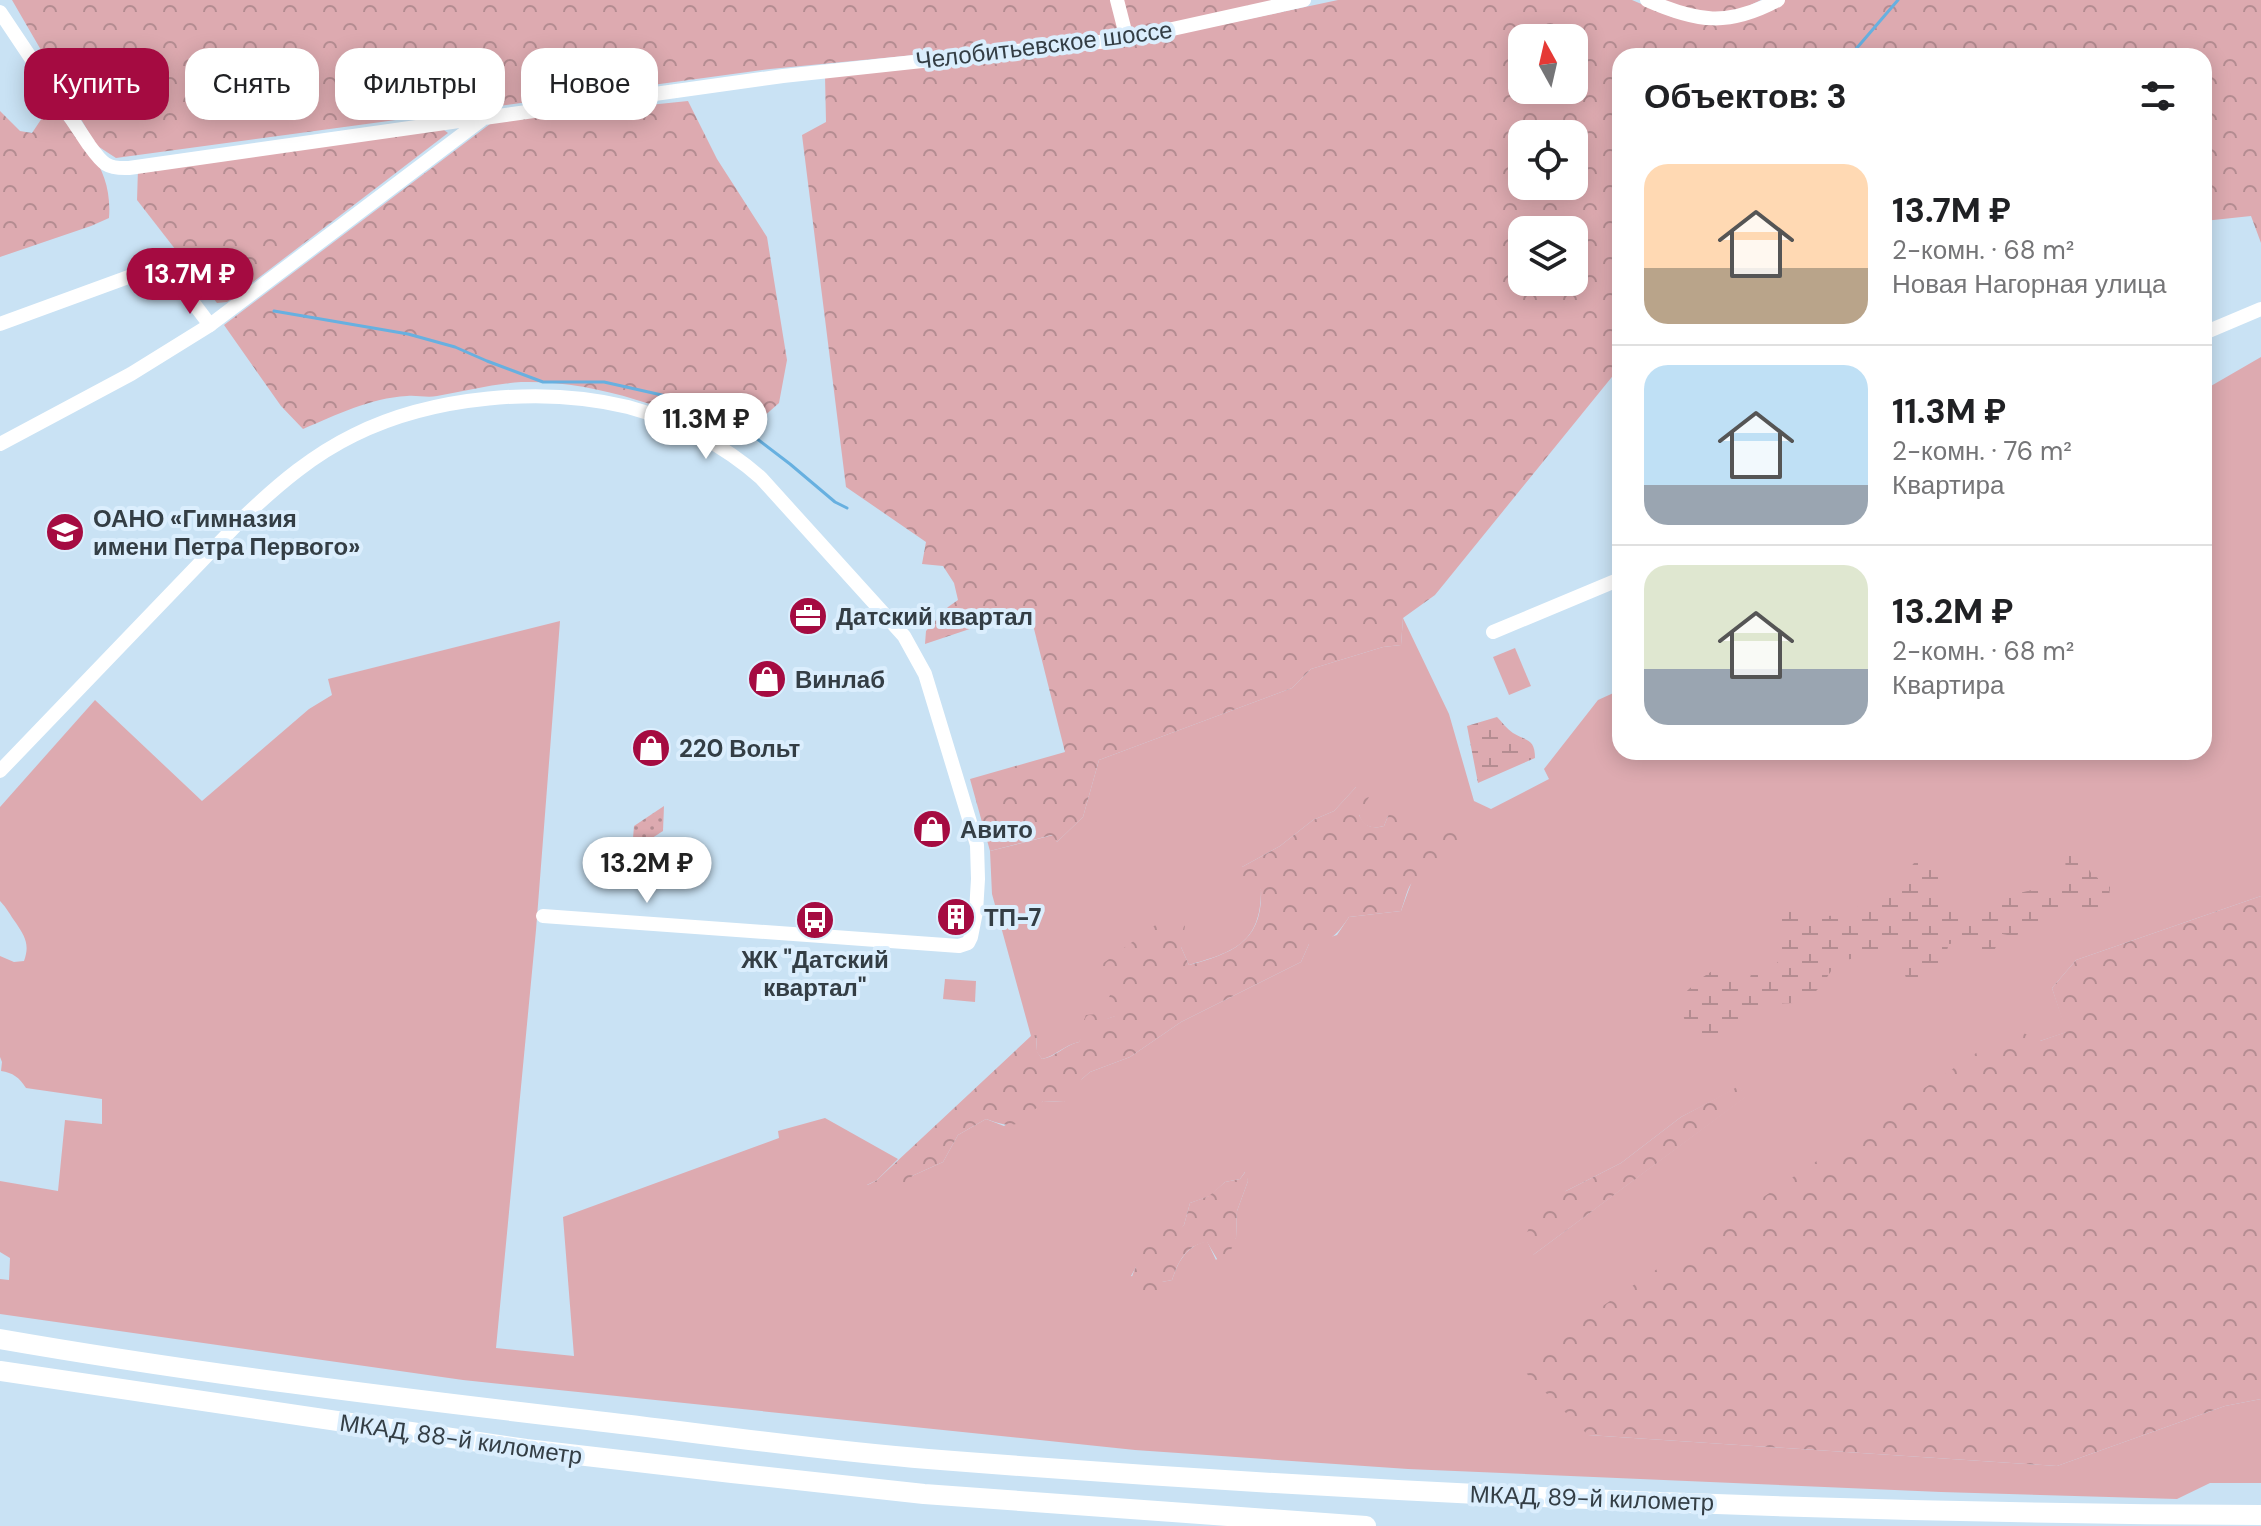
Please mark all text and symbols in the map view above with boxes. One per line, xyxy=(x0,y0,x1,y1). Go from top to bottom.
street label: Челобитьевское шоссе xyxy=(914,14,1174,76)
north arrow xyxy=(1508,24,1588,104)
map controls xyxy=(1508,24,1588,296)
chip: Купить xyxy=(24,48,169,120)
chip: Снять xyxy=(185,48,319,120)
chip: Фильтры xyxy=(335,48,505,120)
chip: Новое xyxy=(521,48,658,120)
text: Объектов: 3 xyxy=(1644,74,1847,119)
icon: filters xyxy=(2136,74,2180,118)
button: locate xyxy=(1508,120,1588,200)
text: 13.7M ₽ xyxy=(1892,188,2011,233)
icon: home xyxy=(1708,196,1804,292)
button: layers xyxy=(1508,216,1588,296)
text: 2-комн. · 68 m² xyxy=(1892,233,2074,267)
pin: 13.7M ₽ xyxy=(116,248,264,316)
text: 13.7M ₽ xyxy=(144,257,236,291)
text: Новая Нагорная улица xyxy=(1892,267,2167,301)
text: 11.3M ₽ xyxy=(1892,389,2006,434)
pin: 11.3M ₽ xyxy=(632,393,780,461)
icon: home xyxy=(1708,397,1804,493)
text: 11.3M ₽ xyxy=(662,402,750,436)
text: 2-комн. · 76 m² xyxy=(1892,434,2072,468)
text: Квартира xyxy=(1892,468,2004,502)
place label: ОАНО «Гимназия имени Петра Первого» xyxy=(93,503,360,562)
school or university icon: ОАНО «Гимназия имени Петра Первого» xyxy=(44,511,86,553)
text: 13.2M ₽ xyxy=(1892,589,2013,634)
office icon: Датский квартал xyxy=(787,595,829,637)
icon: home xyxy=(1708,597,1804,693)
place label: Датский квартал xyxy=(836,601,1033,632)
text: 2-комн. · 68 m² xyxy=(1892,634,2074,668)
shop icon: Винлаб xyxy=(746,658,788,700)
place label: Винлаб xyxy=(795,664,885,695)
text: Квартира xyxy=(1892,668,2004,702)
shop icon: 220 Вольт xyxy=(630,727,672,769)
place label: 220 Вольт xyxy=(679,733,800,764)
shop icon: Авито xyxy=(911,808,953,850)
place label: Авито xyxy=(960,814,1033,845)
pin: 13.2M ₽ xyxy=(573,837,721,905)
text: 13.2M ₽ xyxy=(601,846,693,880)
building icon: ТП-7 xyxy=(935,896,977,938)
bus stop icon: ЖК "Датский квартал" xyxy=(794,899,836,941)
place label: ТП-7 xyxy=(984,902,1041,933)
place label: ЖК "Датский квартал" xyxy=(740,944,889,1003)
street label: МКАД, 88-й километр xyxy=(338,1407,584,1471)
street label: МКАД, 89-й километр xyxy=(1469,1478,1715,1518)

